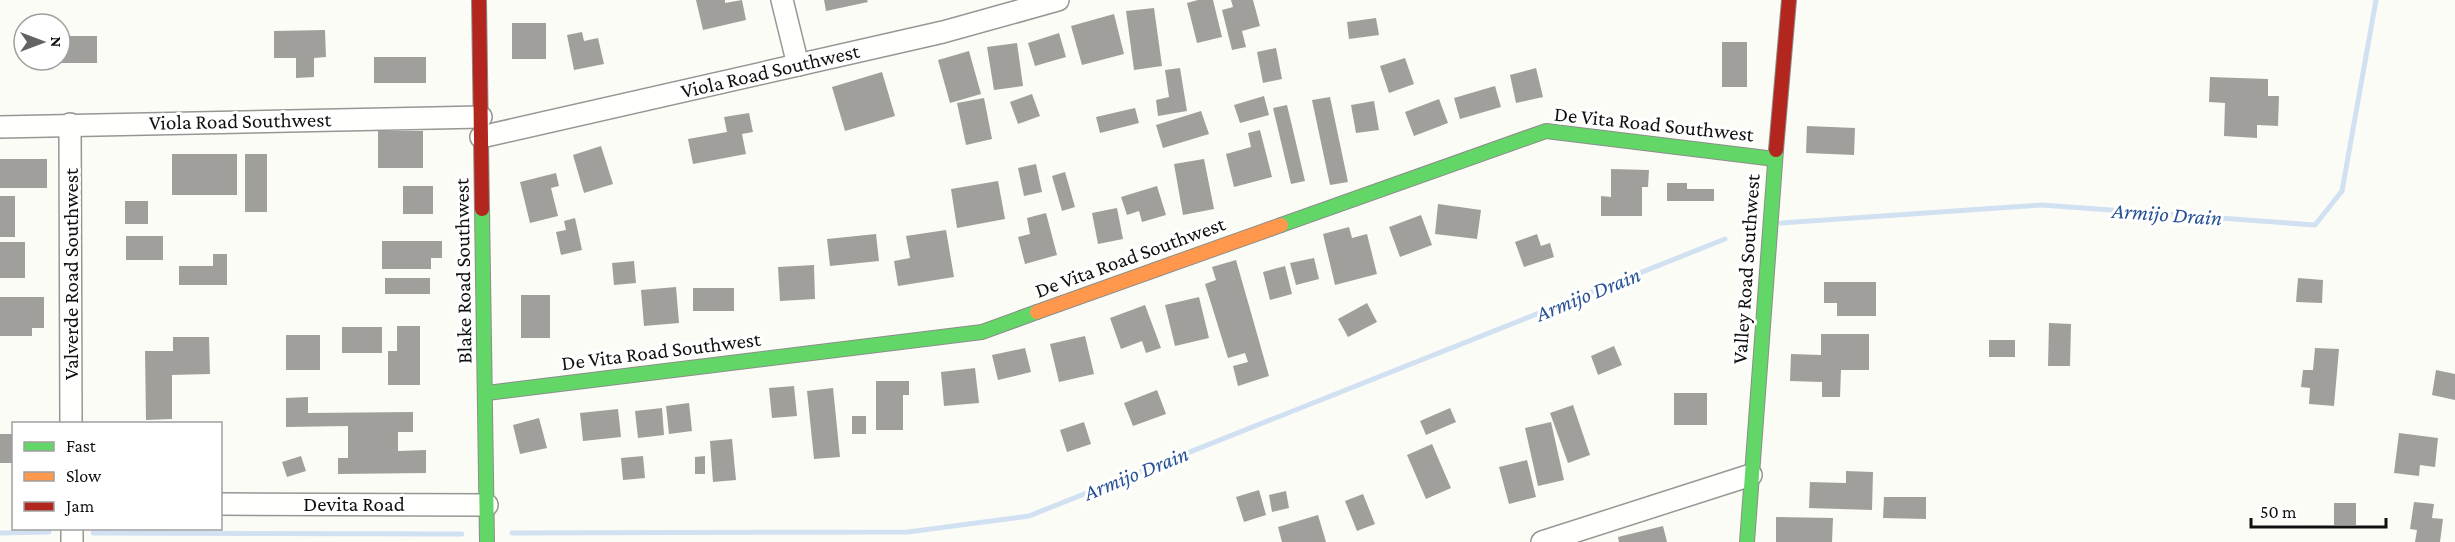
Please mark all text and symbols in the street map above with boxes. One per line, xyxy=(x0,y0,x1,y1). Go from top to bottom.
north arrow xyxy=(12,12,72,72)
text: N xyxy=(48,37,65,48)
street label: Viola Road Southwest xyxy=(678,39,863,103)
street label: De Vita Road Southwest xyxy=(1553,102,1756,147)
street label: Viola Road Southwest xyxy=(149,107,332,135)
street label: Valverde Road Southwest xyxy=(59,167,83,380)
street label: Valley Road Southwest xyxy=(1727,172,1765,365)
street label: Blake Road Southwest xyxy=(449,177,477,364)
water label: Armijo Drain xyxy=(2110,198,2223,231)
street label: De Vita Road Southwest xyxy=(1032,211,1229,303)
water label: Armijo Drain xyxy=(1531,262,1644,328)
street label: De Vita Road Southwest xyxy=(560,327,763,375)
legend xyxy=(12,422,222,530)
text: Fast xyxy=(66,436,97,456)
water label: Armijo Drain xyxy=(1079,441,1192,507)
text: Slow xyxy=(66,466,102,486)
scale bar xyxy=(2251,491,2386,529)
street label: Devita Road xyxy=(303,492,405,516)
text: Jam xyxy=(64,496,95,516)
text: 50 m xyxy=(2260,502,2297,522)

